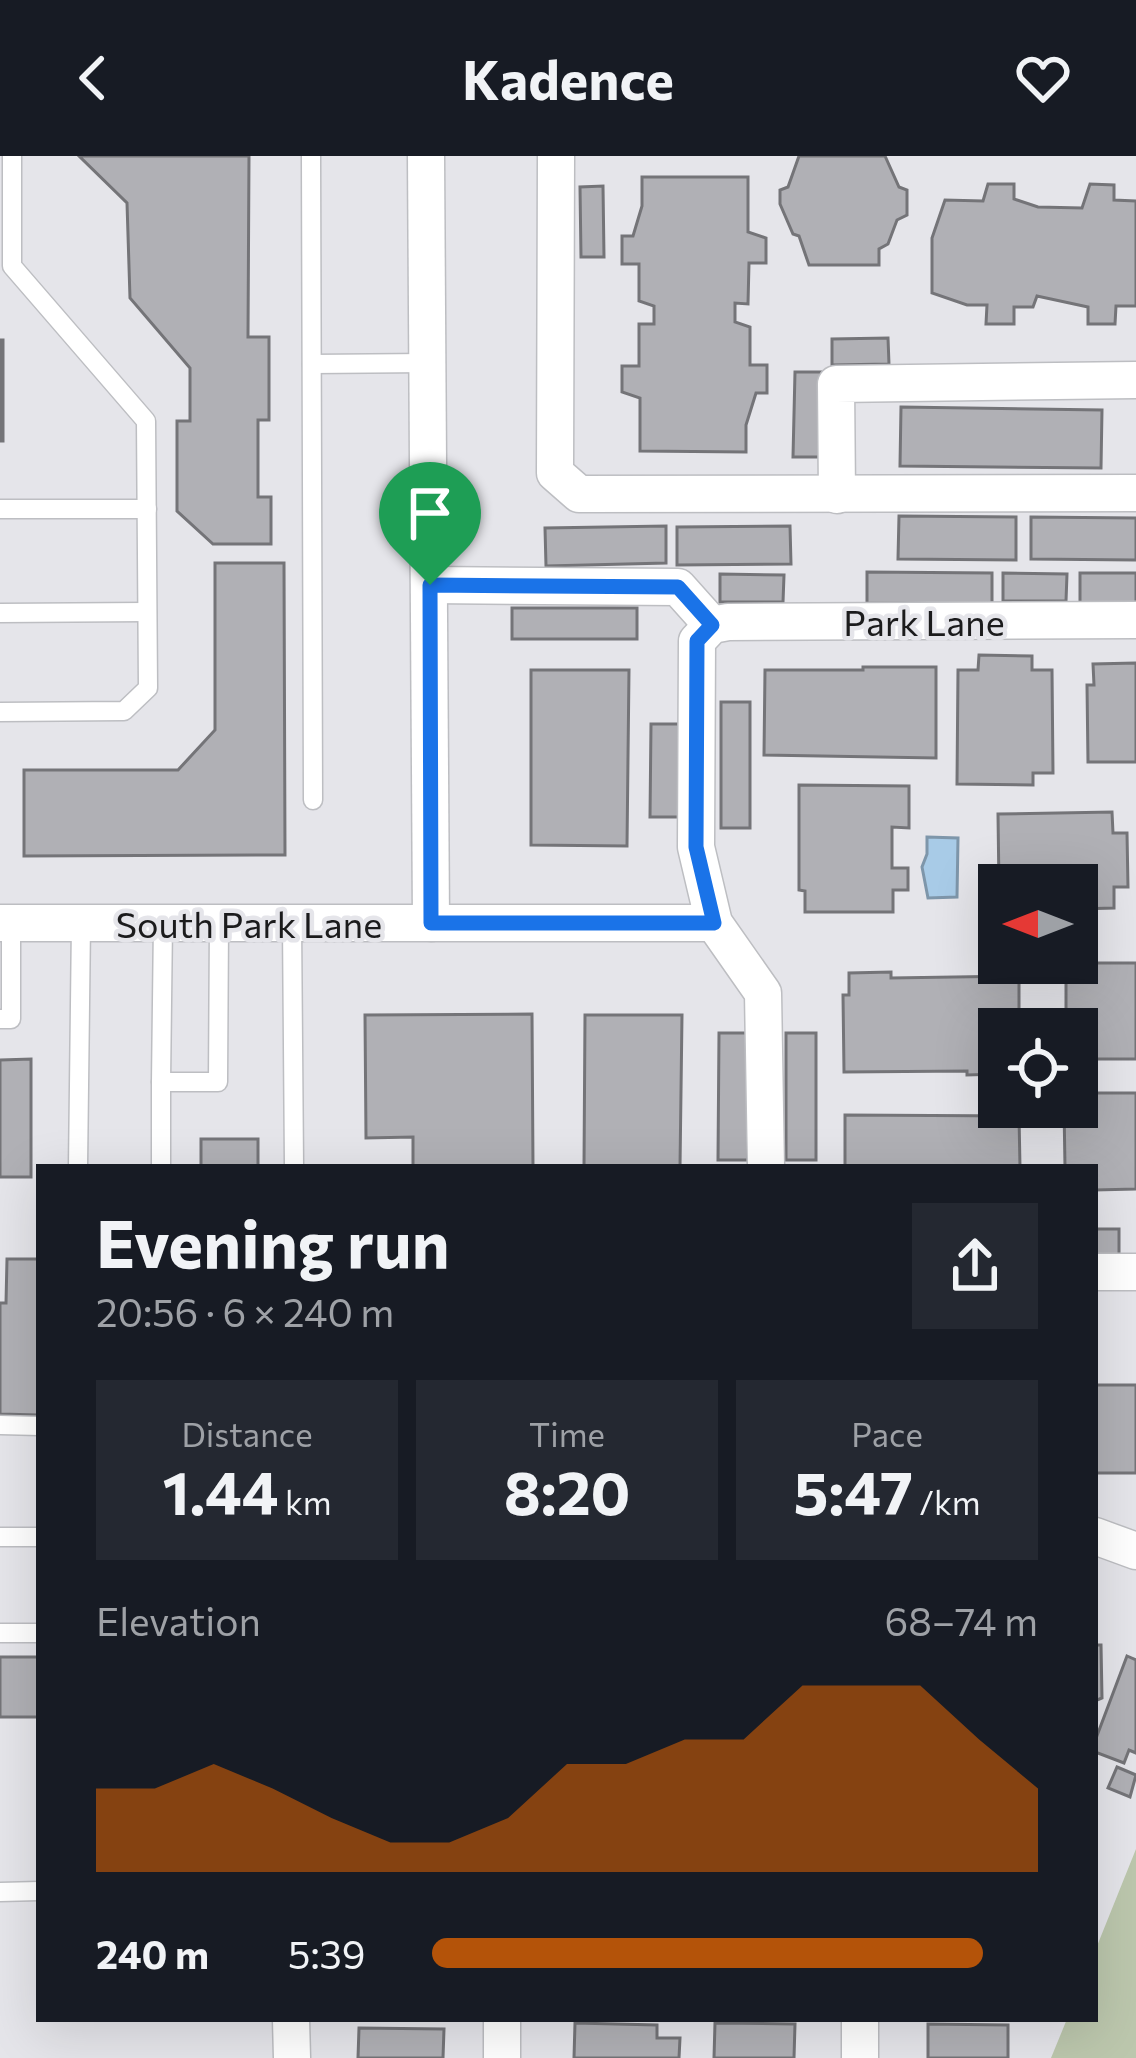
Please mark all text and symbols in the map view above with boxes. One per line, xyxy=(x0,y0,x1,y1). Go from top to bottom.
icon: back xyxy=(60,45,126,111)
text: Kadence xyxy=(462,45,674,111)
icon: heart xyxy=(1010,45,1076,111)
pin xyxy=(379,462,481,585)
icon: arrive xyxy=(397,480,463,546)
street label: Park Lane xyxy=(843,599,1005,643)
north arrow xyxy=(978,864,1098,984)
map controls xyxy=(978,864,1098,1128)
street label: South Park Lane xyxy=(116,901,382,945)
button: locate xyxy=(978,1008,1098,1128)
text: Evening run xyxy=(96,1201,450,1282)
button: share xyxy=(912,1203,1038,1329)
text: 20:56 · 6 × 240 m xyxy=(96,1287,394,1335)
text: Distance xyxy=(181,1413,313,1454)
text: Time xyxy=(529,1413,605,1454)
text: Pace xyxy=(851,1413,923,1454)
text: 1.44 xyxy=(162,1454,279,1527)
text: 8:20 xyxy=(504,1454,630,1527)
text: 5:47 xyxy=(793,1454,913,1527)
text: km xyxy=(279,1481,332,1522)
text: /km xyxy=(913,1481,981,1522)
text: Elevation xyxy=(96,1596,261,1644)
text: 68–74 m xyxy=(885,1596,1038,1644)
text: 240 m xyxy=(96,1929,209,1977)
text: 5:39 xyxy=(288,1929,366,1977)

